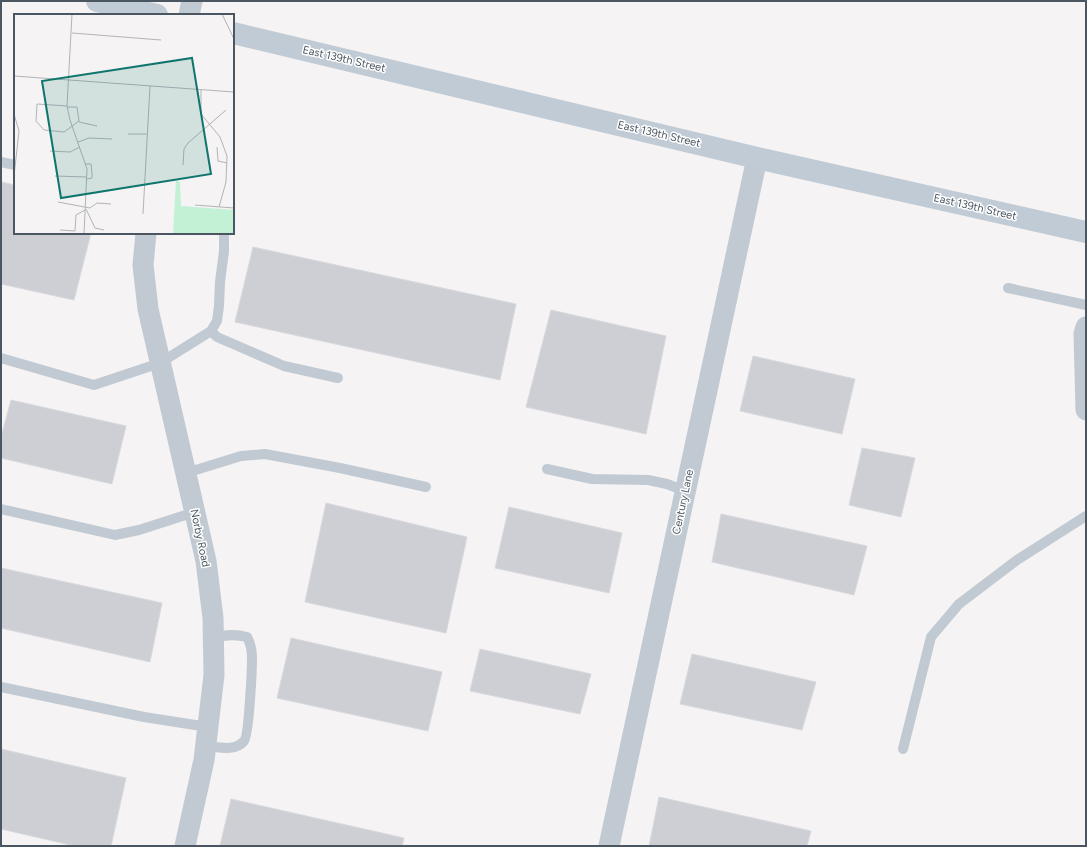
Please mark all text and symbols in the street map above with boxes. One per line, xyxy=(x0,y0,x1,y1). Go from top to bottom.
inset map xyxy=(14,14,234,234)
street label: East 139th Street xyxy=(301,43,387,75)
street label: East 139th Street xyxy=(616,118,702,150)
street label: East 139th Street xyxy=(932,191,1018,223)
street label: Century Lane xyxy=(670,468,696,536)
street label: Norby Road xyxy=(188,508,212,568)

